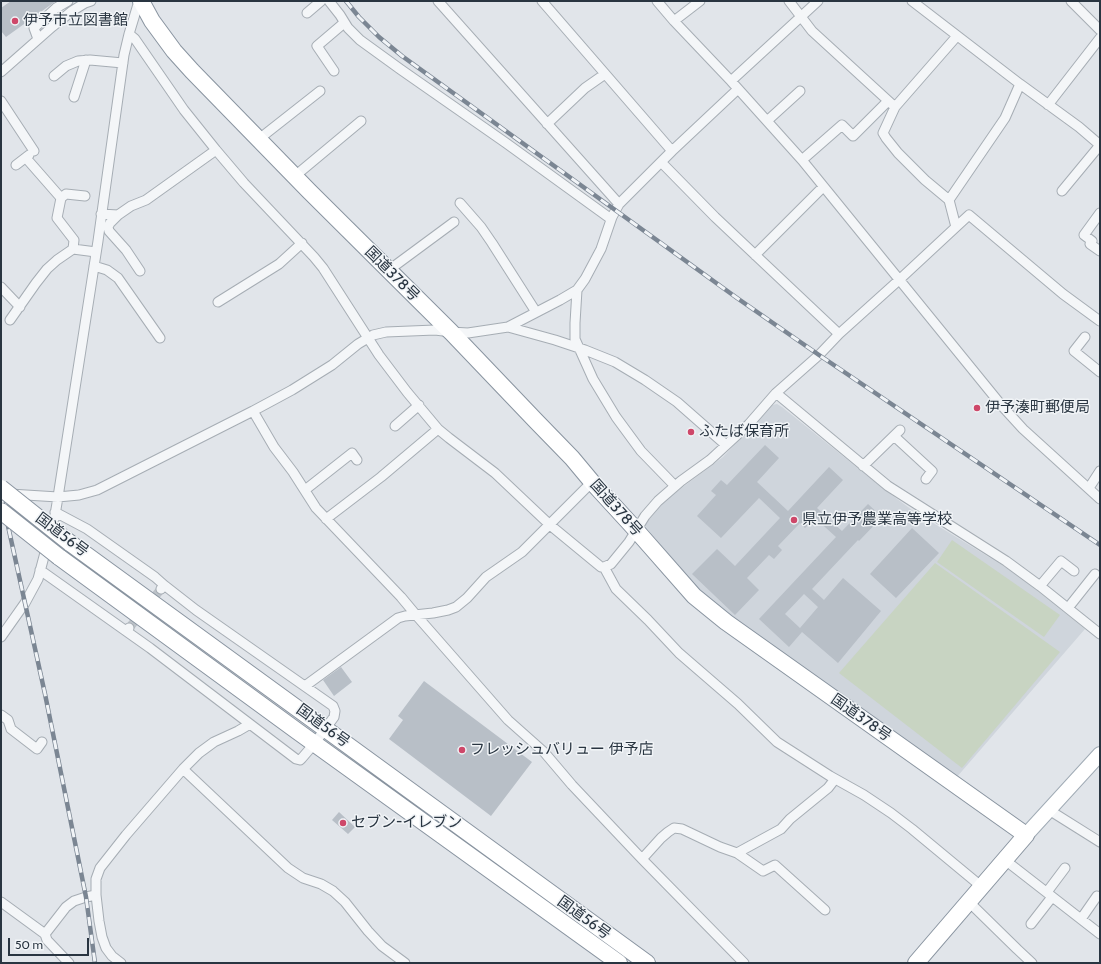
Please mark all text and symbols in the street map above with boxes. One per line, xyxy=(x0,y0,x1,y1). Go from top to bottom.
place label: 伊予市立図書館 xyxy=(23,12,128,30)
marker: 伊予市立図書館 xyxy=(10,16,20,26)
street label: 国道378号 xyxy=(361,243,423,305)
place label: 伊予湊町郵便局 xyxy=(985,399,1090,417)
marker: 伊予湊町郵便局 xyxy=(972,403,982,413)
place label: ふたば保育所 xyxy=(699,423,789,441)
marker: ふたば保育所 xyxy=(686,427,696,437)
street label: 国道378号 xyxy=(586,476,646,540)
street label: 国道56号 xyxy=(32,509,92,561)
place label: 県立伊予農業高等学校 xyxy=(802,511,952,529)
marker: 県立伊予農業高等学校 xyxy=(789,515,799,525)
street label: 国道378号 xyxy=(827,691,895,745)
street label: 国道56号 xyxy=(293,701,353,751)
place label: フレッシュバリュー 伊予店 xyxy=(470,741,653,759)
marker: フレッシュバリュー 伊予店 xyxy=(457,745,467,755)
place label: セブン-イレブン xyxy=(351,814,462,832)
marker: セブン-イレブン xyxy=(338,818,348,828)
street label: 国道56号 xyxy=(554,893,614,943)
scale bar xyxy=(10,930,91,956)
text: 50 m xyxy=(15,937,43,952)

